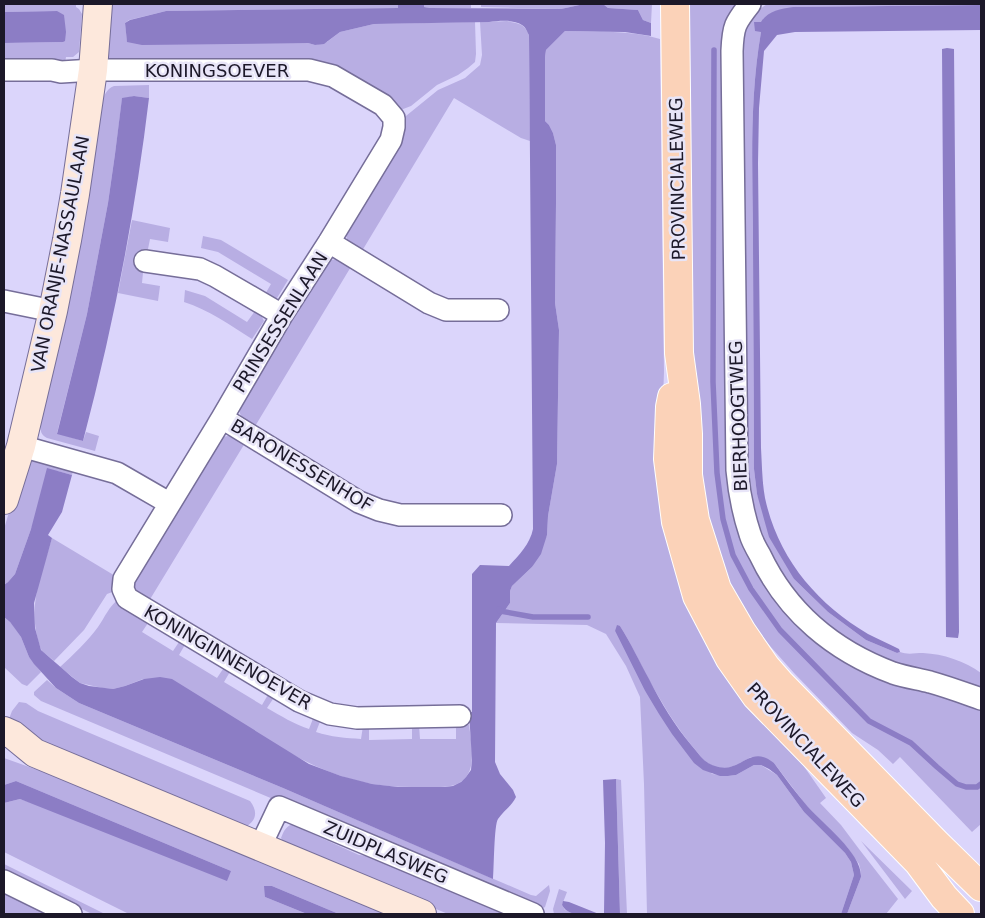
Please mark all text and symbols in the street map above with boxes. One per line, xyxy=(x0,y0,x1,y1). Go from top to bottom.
street label: KONINGSOEVER xyxy=(145,60,289,81)
street label: PROVINCIALEWEG xyxy=(665,97,689,261)
street label: VAN ORANJE-NASSAULAAN xyxy=(27,134,93,374)
street label: PRINSESSENLAAN xyxy=(228,248,332,396)
street label: BIERHOOGTWEG xyxy=(725,340,751,492)
street label: BARONESSENHOF xyxy=(227,414,377,516)
street label: KONINGINNENOEVER xyxy=(140,600,316,714)
street label: PROVINCIALEWEG xyxy=(743,678,869,812)
street label: ZUIDPLASWEG xyxy=(321,816,451,888)

